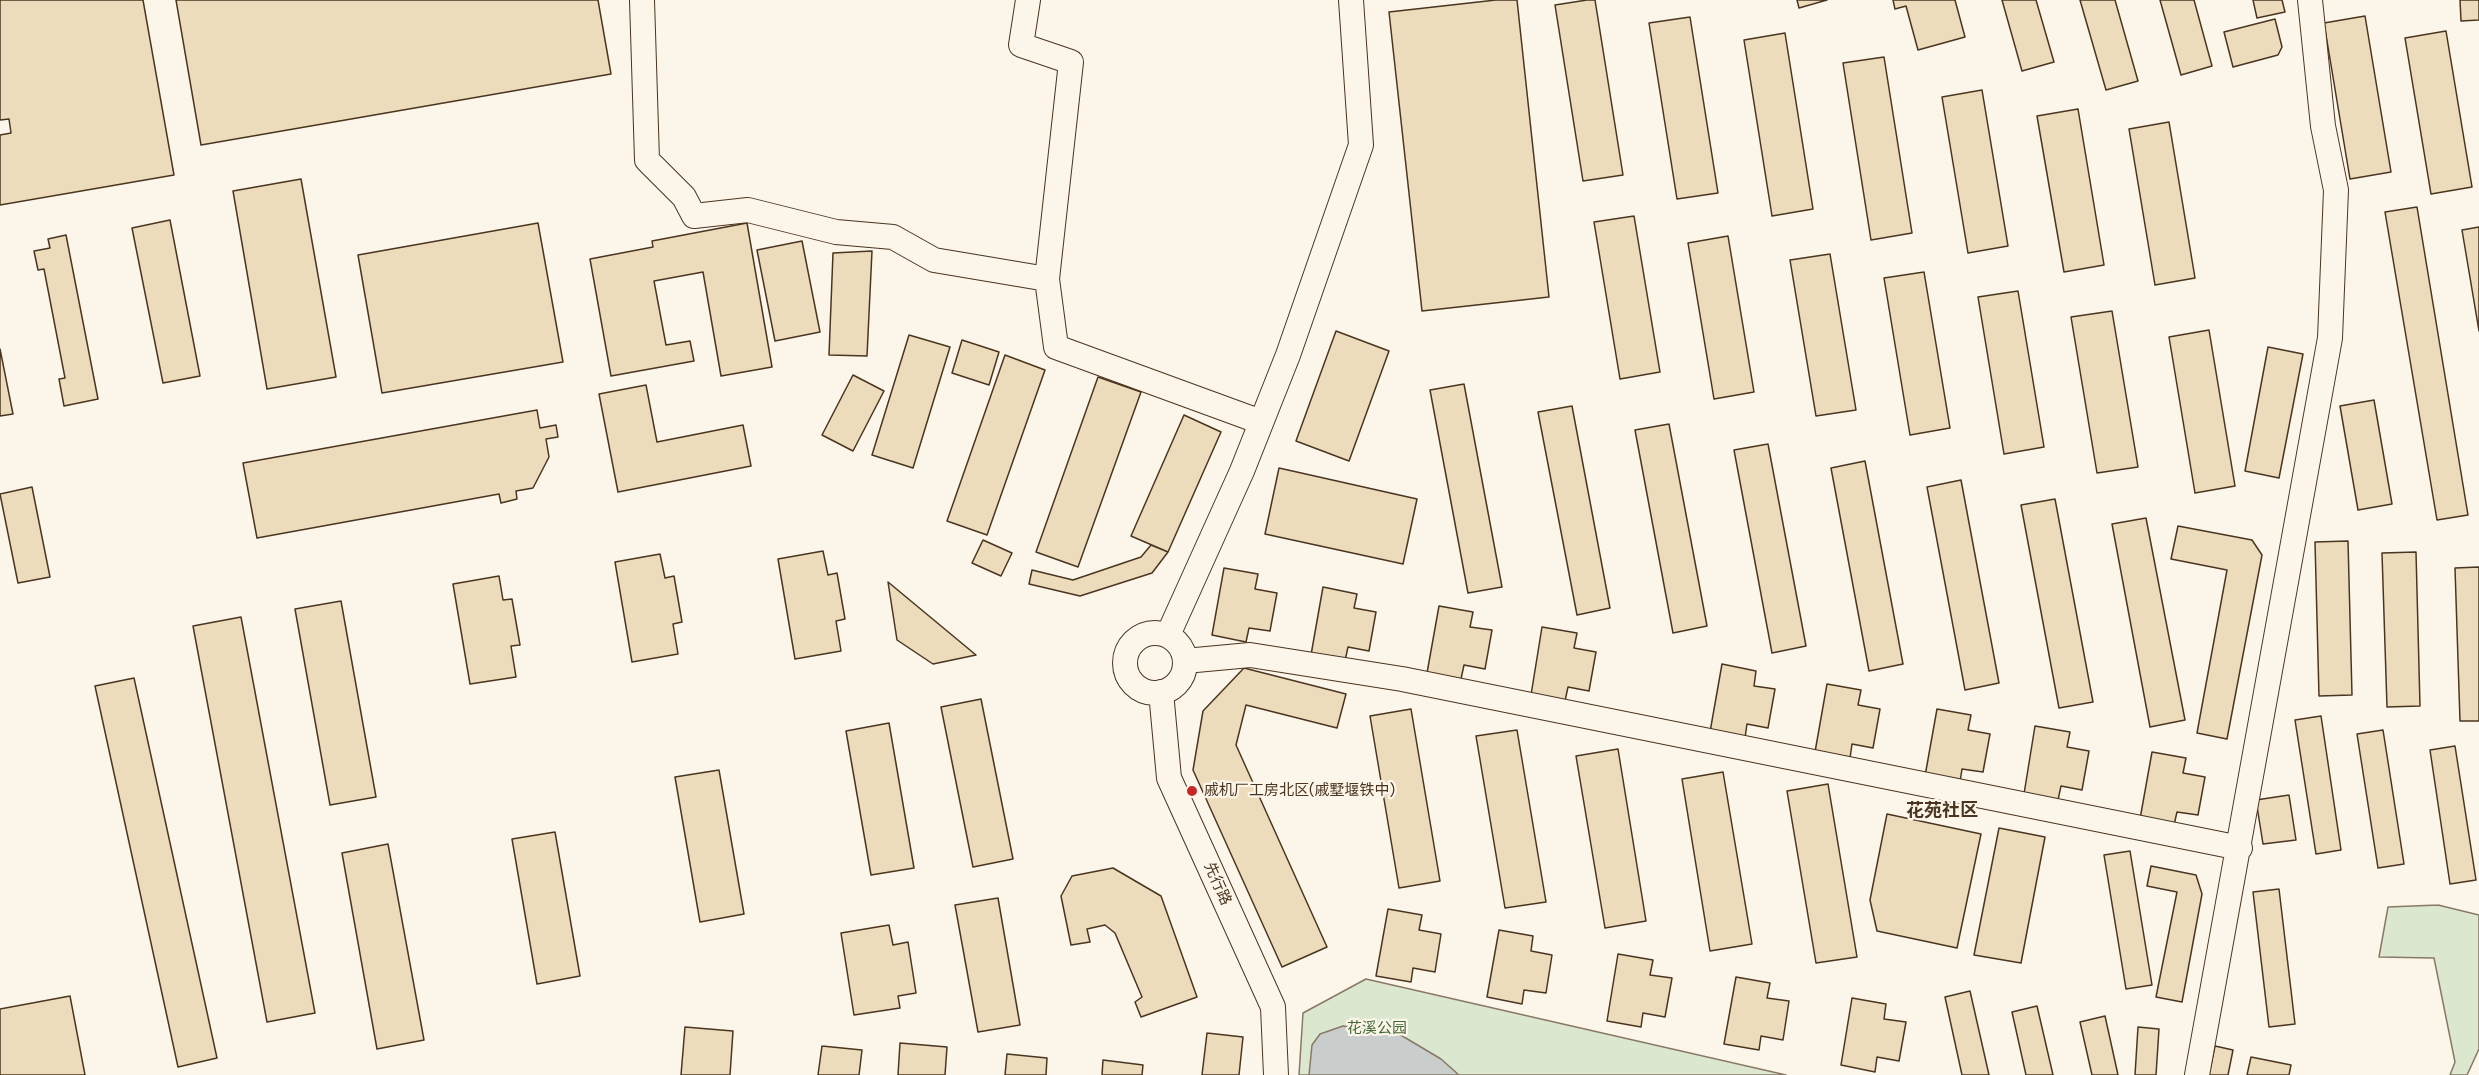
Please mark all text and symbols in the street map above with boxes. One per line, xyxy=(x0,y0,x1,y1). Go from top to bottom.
place label: 戚机厂工房北区(戚墅堰铁中) xyxy=(1204,782,1395,800)
marker: 戚机厂工房北区(戚墅堰铁中) xyxy=(1185,784,1199,798)
district label: 花苑社区 xyxy=(1906,800,1978,822)
street label: 先行路 xyxy=(1200,860,1234,908)
park label: 花溪公园 xyxy=(1347,1020,1407,1038)

